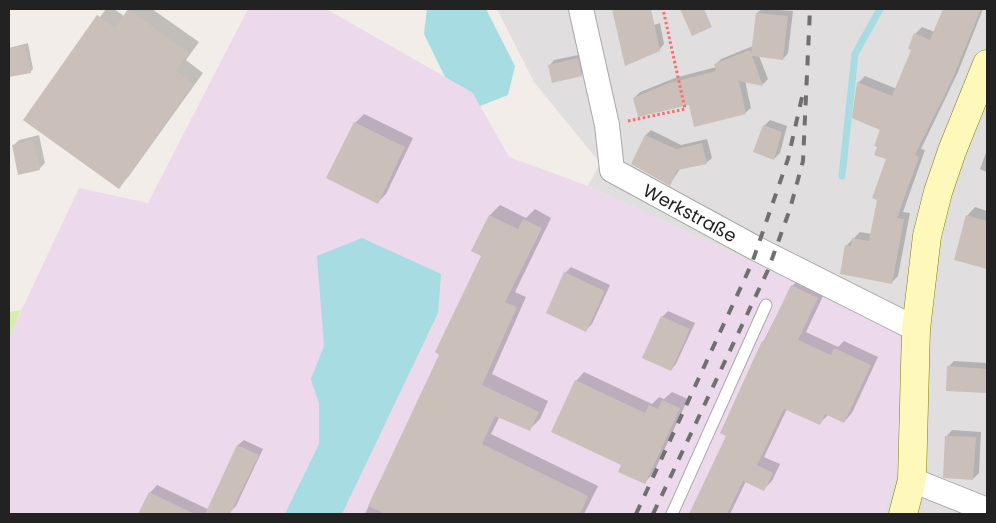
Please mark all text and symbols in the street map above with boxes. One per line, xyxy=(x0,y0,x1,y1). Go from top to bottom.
street label: Werkstraße xyxy=(639,178,741,248)

